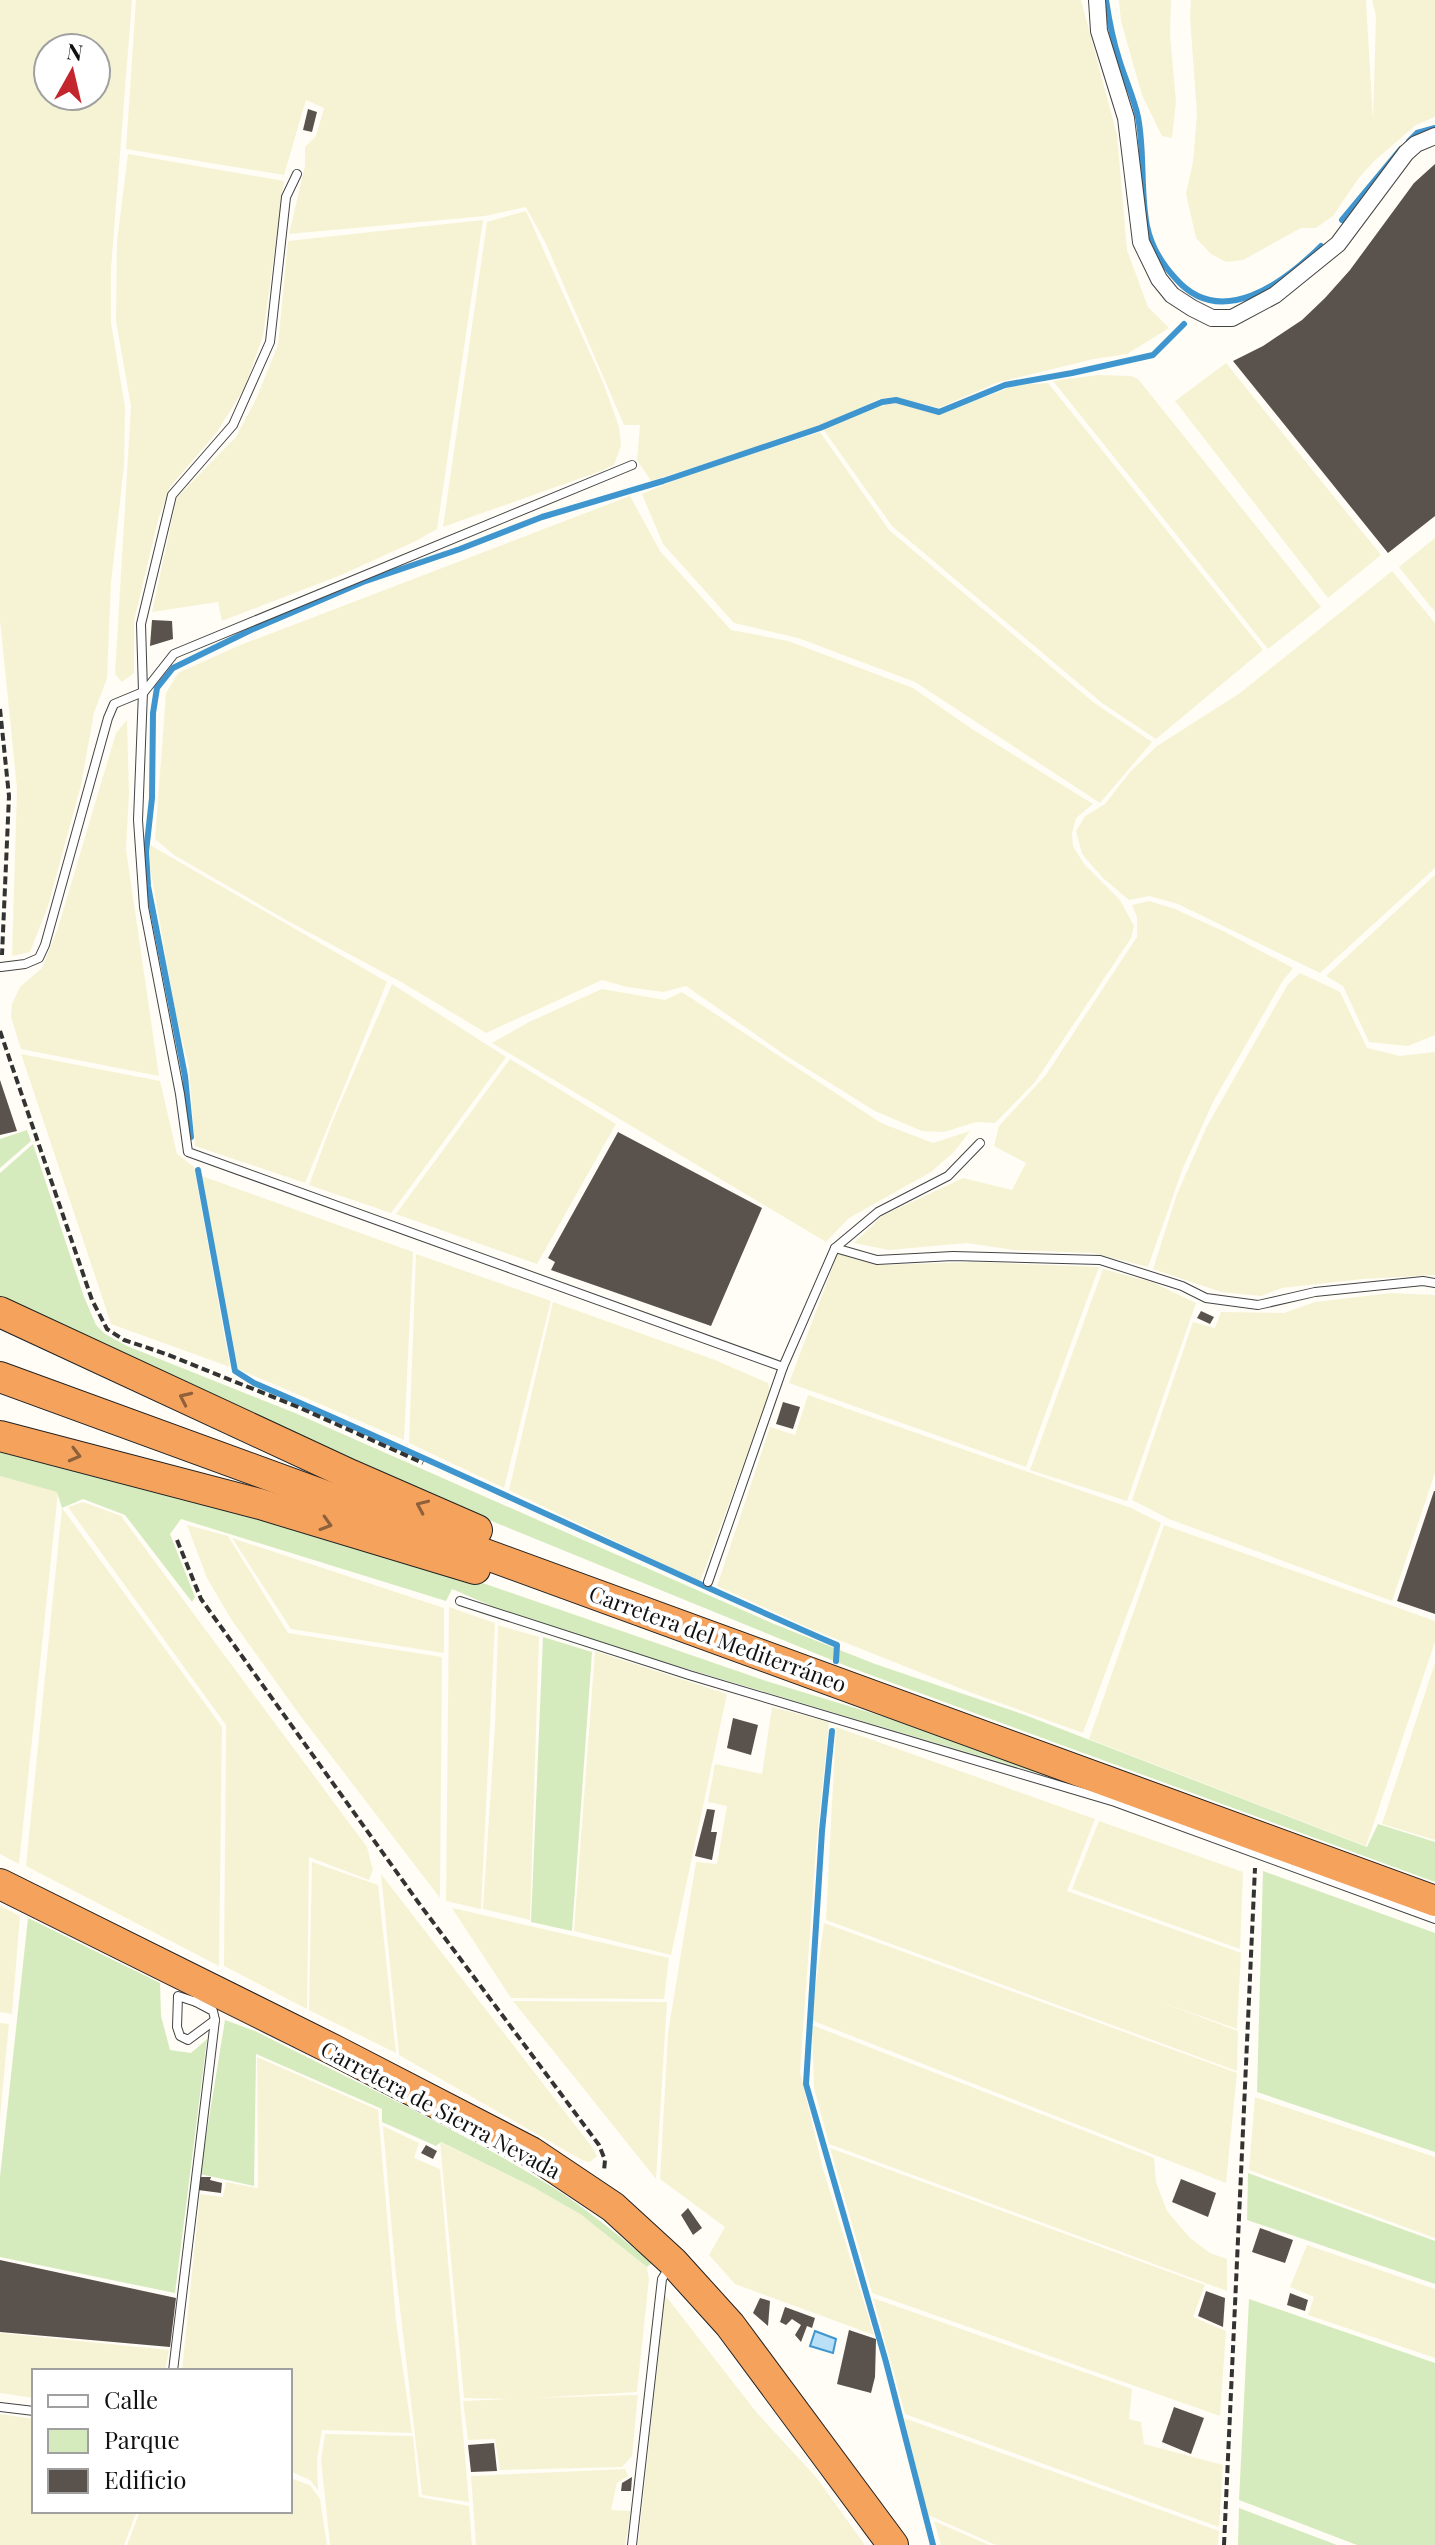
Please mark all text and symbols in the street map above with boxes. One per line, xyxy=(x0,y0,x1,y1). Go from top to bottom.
north arrow xyxy=(32,32,112,112)
text: N xyxy=(65,35,85,67)
one-way arrow xyxy=(179,1392,194,1408)
one-way arrow xyxy=(68,1446,82,1463)
one-way arrow xyxy=(416,1499,430,1515)
one-way arrow xyxy=(319,1515,333,1531)
street label: Carretera del Mediterráneo xyxy=(585,1577,851,1699)
street label: Carretera de Sierra Nevada xyxy=(316,2033,566,2185)
legend xyxy=(32,2369,292,2513)
text: Calle xyxy=(104,2383,158,2415)
text: Parque xyxy=(104,2423,180,2455)
text: Edificio xyxy=(104,2463,186,2495)

